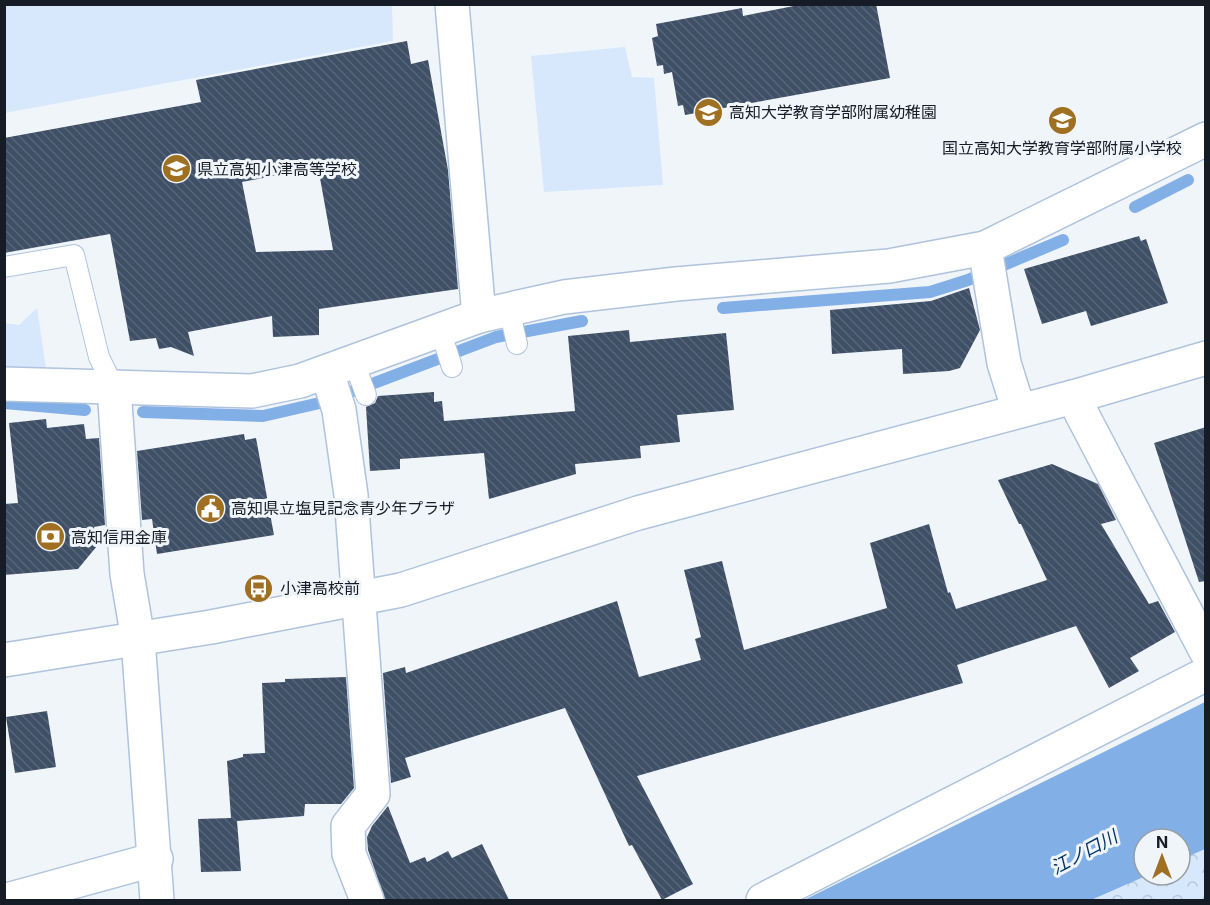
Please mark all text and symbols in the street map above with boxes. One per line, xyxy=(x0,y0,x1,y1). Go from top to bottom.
school or university icon: 高知大学教育学部附属幼稚園 xyxy=(692,96,724,128)
place label: 高知大学教育学部附属幼稚園 xyxy=(729,102,937,122)
school or university icon: 国立高知大学教育学部附属小学校 xyxy=(1046,104,1078,136)
place label: 国立高知大学教育学部附属小学校 xyxy=(942,138,1182,158)
school or university icon: 県立高知小津高等学校 xyxy=(160,153,192,185)
place label: 県立高知小津高等学校 xyxy=(197,159,357,179)
public building icon: 高知県立塩見記念青少年プラザ xyxy=(194,492,226,524)
place label: 高知県立塩見記念青少年プラザ xyxy=(231,498,455,518)
bank icon: 高知信用金庫 xyxy=(34,521,66,553)
place label: 高知信用金庫 xyxy=(71,527,167,547)
bus stop icon: 小津高校前 xyxy=(243,572,275,604)
place label: 小津高校前 xyxy=(280,578,360,598)
water label: 江ノ口川 xyxy=(1047,825,1122,878)
north arrow xyxy=(1132,827,1192,887)
text: N xyxy=(1156,832,1168,852)

